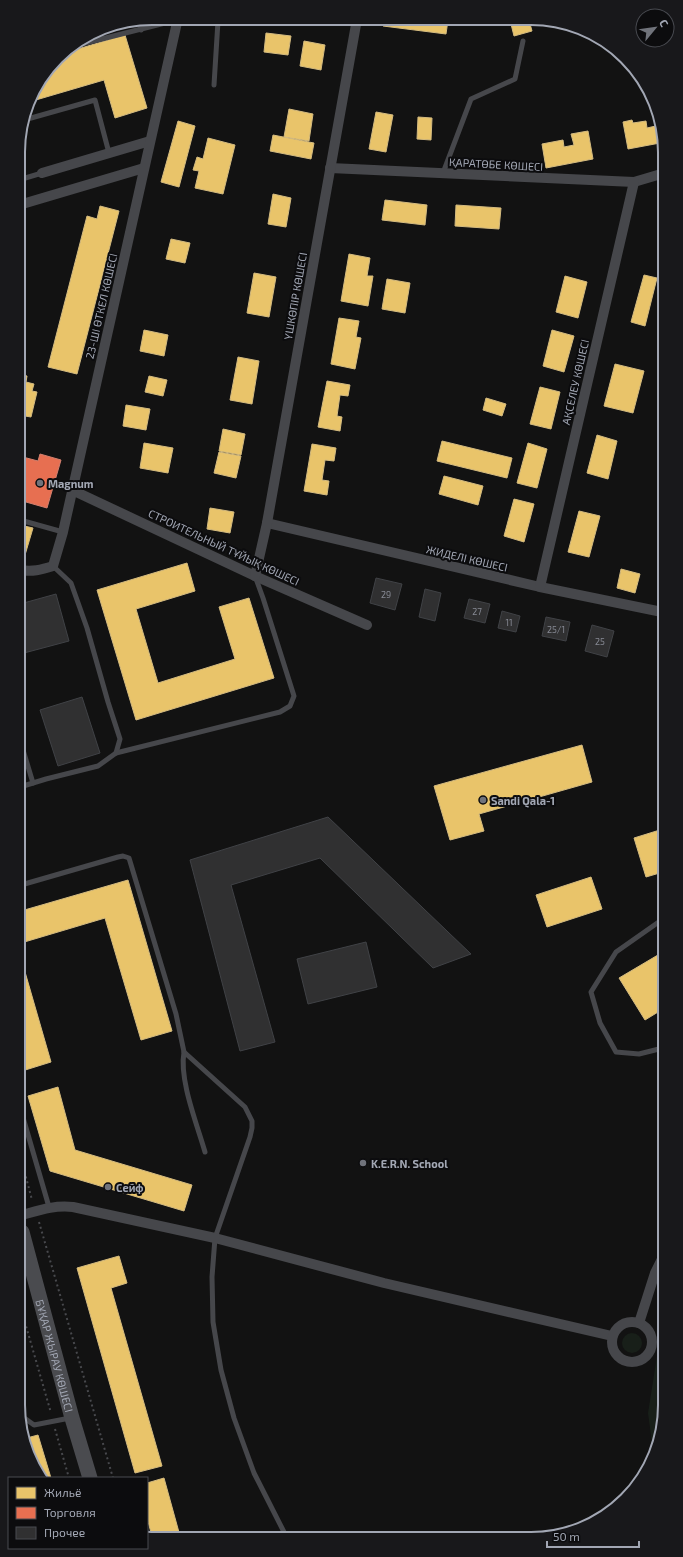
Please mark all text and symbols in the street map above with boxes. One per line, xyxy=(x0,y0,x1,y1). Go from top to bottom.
north arrow xyxy=(635,8,675,48)
text: С xyxy=(657,17,672,29)
street label: ҚАРАТӨБЕ КӨШЕСІ xyxy=(449,155,543,173)
street label: ҮШКӨПІР КӨШЕСІ xyxy=(281,251,309,341)
street label: 23-ШІ ӨТКЕЛ КӨШЕСІ xyxy=(83,252,119,360)
street label: АҚСЕЛЕУ КӨШЕСІ xyxy=(559,338,591,426)
place label: Magnum xyxy=(48,477,94,490)
marker: Magnum xyxy=(35,478,45,488)
street label: СТРОИТЕЛЬНЫЙ ТҰЙЫҚ КӨШЕСІ xyxy=(146,506,302,588)
street label: ЖИДЕЛІ КӨШЕСІ xyxy=(425,542,509,574)
house number: 29 xyxy=(381,589,391,600)
house number: 27 xyxy=(472,606,482,617)
house number: 11 xyxy=(505,617,513,628)
house number: 25/1 xyxy=(547,624,565,635)
house number: 25 xyxy=(595,636,605,647)
place label: Sandi Qala-1 xyxy=(491,794,555,808)
marker: Sandi Qala-1 xyxy=(478,795,488,805)
place label: K.E.R.N. School xyxy=(371,1157,448,1170)
marker: K.E.R.N. School xyxy=(358,1158,368,1168)
place label: Сейф xyxy=(116,1181,144,1194)
marker: Сейф xyxy=(103,1182,113,1192)
street label: БҰҚАР ЖЫРАУ КӨШЕСІ xyxy=(34,1298,77,1413)
legend xyxy=(8,1477,148,1549)
text: Жильё xyxy=(44,1485,81,1499)
text: Торговля xyxy=(44,1505,96,1519)
scale bar xyxy=(547,1523,639,1549)
text: Прочее xyxy=(44,1525,85,1539)
text: 50 m xyxy=(553,1529,580,1543)

